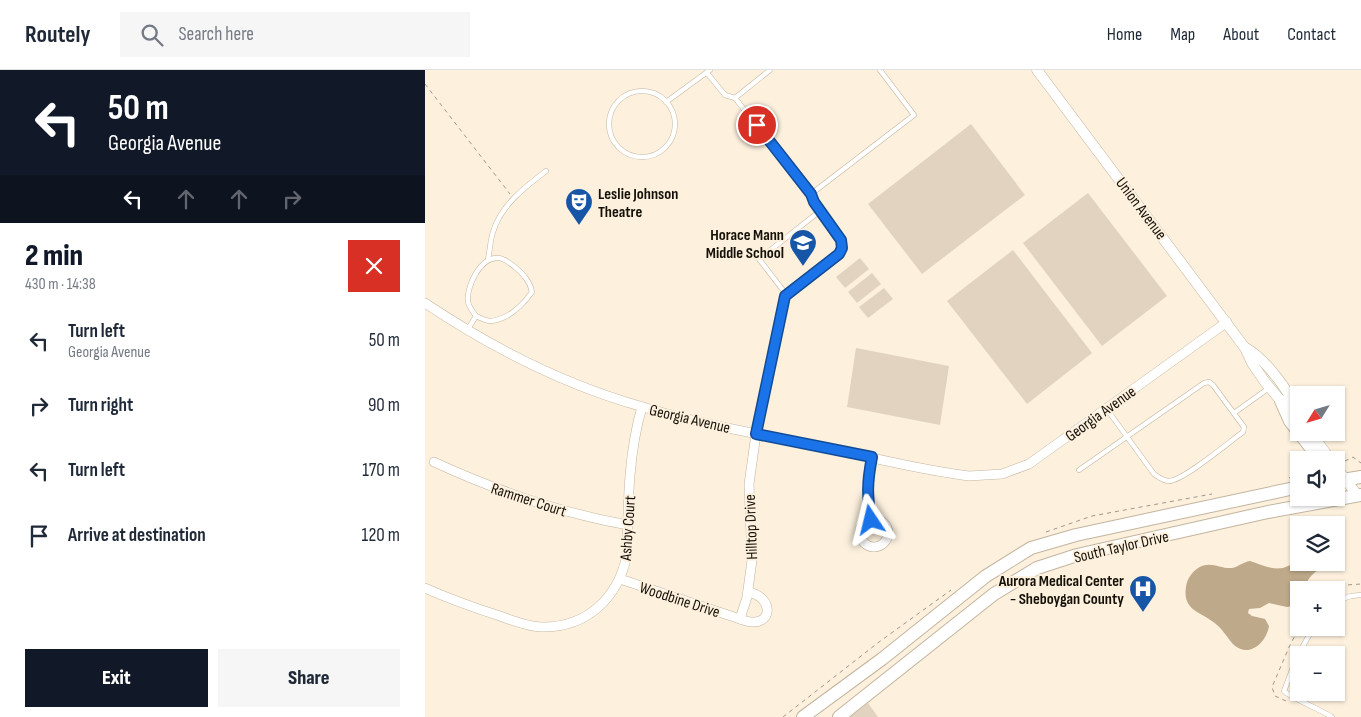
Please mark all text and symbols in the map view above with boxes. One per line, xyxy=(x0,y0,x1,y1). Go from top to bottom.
search box xyxy=(120,12,470,57)
text: Routely xyxy=(25,20,90,49)
icon: search xyxy=(138,21,166,49)
text: Search here xyxy=(178,23,254,46)
text: Home xyxy=(1107,24,1142,45)
text: Map xyxy=(1170,24,1195,45)
text: About xyxy=(1223,24,1259,45)
text: Contact xyxy=(1287,24,1336,45)
text: 50 m xyxy=(108,87,169,130)
icon: left xyxy=(25,90,90,155)
pin xyxy=(736,104,778,146)
icon: arrive xyxy=(743,111,771,139)
text: Georgia Avenue xyxy=(108,130,221,157)
street label: Union Avenue xyxy=(1111,174,1170,244)
icon: left xyxy=(119,185,147,213)
icon: ahead xyxy=(172,185,200,213)
icon: ahead xyxy=(225,185,253,213)
icon: right xyxy=(278,185,306,213)
place label: Leslie Johnson Theatre xyxy=(598,185,678,222)
theatre icon: Leslie Johnson Theatre xyxy=(564,187,594,226)
place label: Horace Mann Middle School xyxy=(706,226,784,263)
school or university icon: Horace Mann Middle School xyxy=(788,228,818,267)
text: 2 min xyxy=(25,238,83,274)
button: close xyxy=(348,240,400,292)
text: 430 m · 14:38 xyxy=(25,275,96,294)
text: Turn left xyxy=(68,320,125,343)
icon: left xyxy=(25,327,53,355)
text: 50 m xyxy=(369,329,400,352)
text: Georgia Avenue xyxy=(68,343,150,362)
street label: Georgia Avenue xyxy=(1062,382,1140,446)
north arrow xyxy=(1290,386,1345,441)
map controls xyxy=(1290,386,1345,701)
icon: right xyxy=(25,392,53,420)
text: Turn right xyxy=(68,394,133,417)
text: 90 m xyxy=(368,394,400,417)
street label: Georgia Avenue xyxy=(647,401,732,438)
button: sound xyxy=(1290,451,1345,506)
icon: left xyxy=(25,457,53,485)
text: Turn left xyxy=(68,459,125,482)
text: 170 m xyxy=(362,459,400,482)
street label: Rammer Court xyxy=(488,479,569,522)
position arrow xyxy=(844,493,896,545)
street label: Hilltop Drive xyxy=(741,494,762,560)
street label: Ashby Court xyxy=(617,495,640,562)
button: layers xyxy=(1290,516,1345,571)
icon: arrive xyxy=(25,522,53,550)
text: Arrive at destination xyxy=(68,524,206,547)
text: 120 m xyxy=(362,524,400,547)
street label: South Taylor Drive xyxy=(1072,527,1171,568)
place label: Aurora Medical Center - Sheboygan County xyxy=(998,572,1124,609)
hospital icon: Aurora Medical Center - Sheboygan County xyxy=(1128,574,1158,613)
street label: Woodbine Drive xyxy=(637,578,722,622)
button: + xyxy=(1290,581,1345,636)
button: − xyxy=(1290,646,1345,701)
button: Exit xyxy=(25,649,208,707)
button: Share xyxy=(218,649,400,707)

